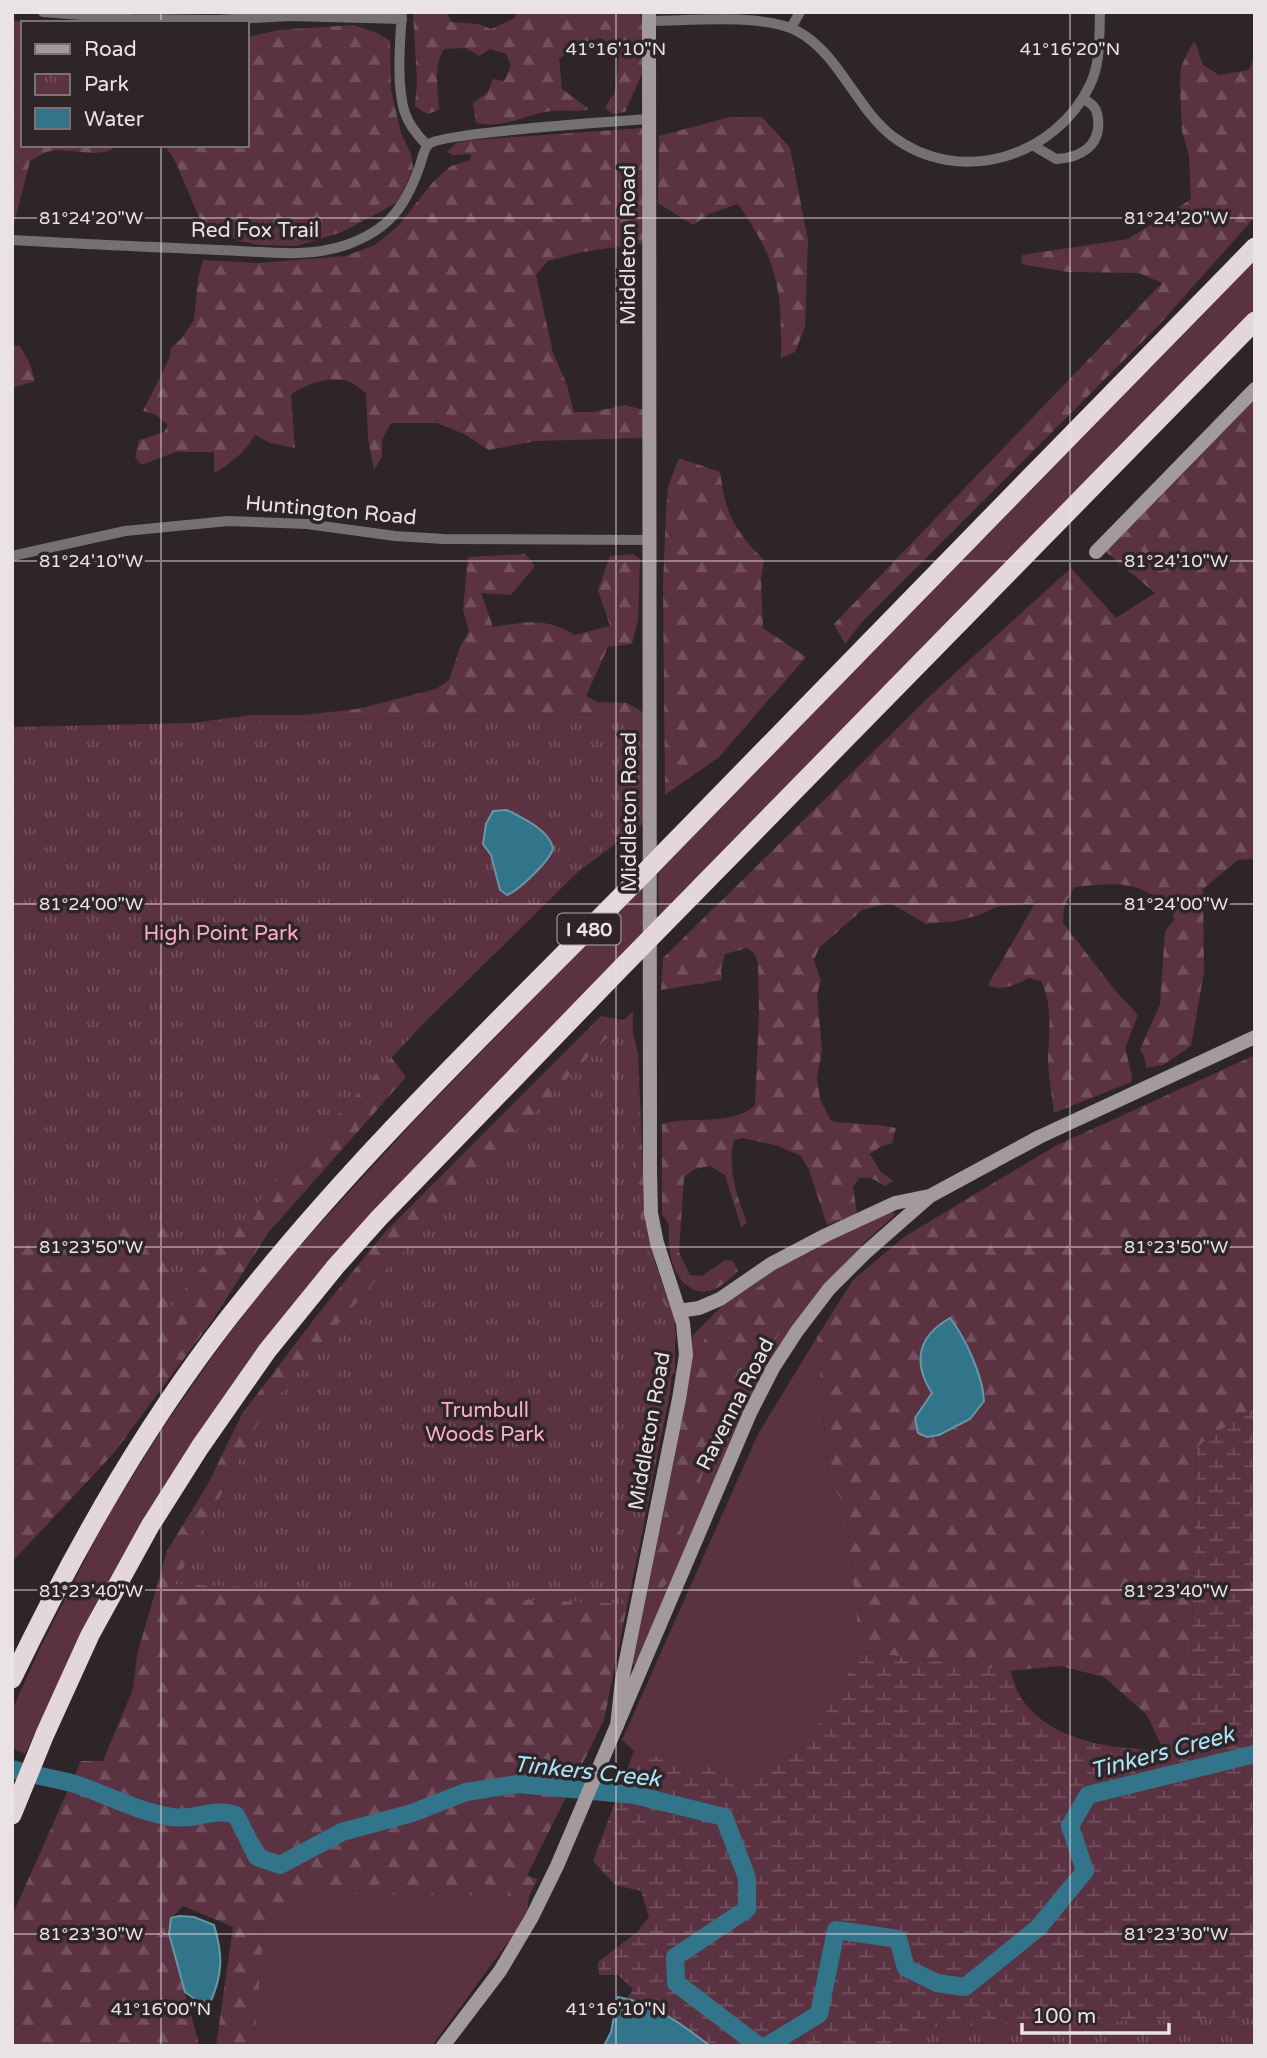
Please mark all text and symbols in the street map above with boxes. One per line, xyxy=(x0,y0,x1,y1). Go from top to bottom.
legend xyxy=(21,21,248,147)
text: Road xyxy=(84,37,137,62)
text: 41°16'10"N xyxy=(566,38,666,60)
text: 41°16'20"N xyxy=(1020,38,1120,60)
text: Park xyxy=(84,72,129,97)
text: Water xyxy=(84,107,144,132)
street label: Middleton Road xyxy=(616,165,641,325)
text: 81°24'20"W xyxy=(39,207,143,229)
text: 81°24'20"W xyxy=(1124,207,1228,229)
street label: Red Fox Trail xyxy=(191,218,319,243)
street label: Huntington Road xyxy=(244,491,418,530)
text: 81°24'10"W xyxy=(39,550,143,572)
text: 81°24'10"W xyxy=(1124,550,1228,572)
street label: Middleton Road xyxy=(617,732,642,892)
text: 81°24'00"W xyxy=(39,893,143,915)
text: 81°24'00"W xyxy=(1124,893,1228,915)
road number: I 480 xyxy=(558,914,620,945)
park label: High Point Park xyxy=(143,921,299,946)
text: 81°23'50"W xyxy=(39,1236,143,1258)
text: 81°23'50"W xyxy=(1124,1236,1228,1258)
street label: Ravenna Road xyxy=(691,1334,780,1475)
street label: Middleton Road xyxy=(623,1350,676,1512)
park label: Trumbull Woods Park xyxy=(425,1398,545,1447)
text: 81°23'40"W xyxy=(39,1580,143,1602)
text: 81°23'40"W xyxy=(1124,1580,1228,1602)
water label: Tinkers Creek xyxy=(1087,1720,1239,1786)
water label: Tinkers Creek xyxy=(512,1750,663,1794)
text: 81°23'30"W xyxy=(39,1923,143,1945)
text: 81°23'30"W xyxy=(1124,1923,1228,1945)
scale bar xyxy=(1022,1992,1169,2036)
text: 41°16'00"N xyxy=(111,1998,211,2020)
text: 41°16'10"N xyxy=(566,1998,666,2020)
text: 100 m xyxy=(1032,2004,1096,2029)

